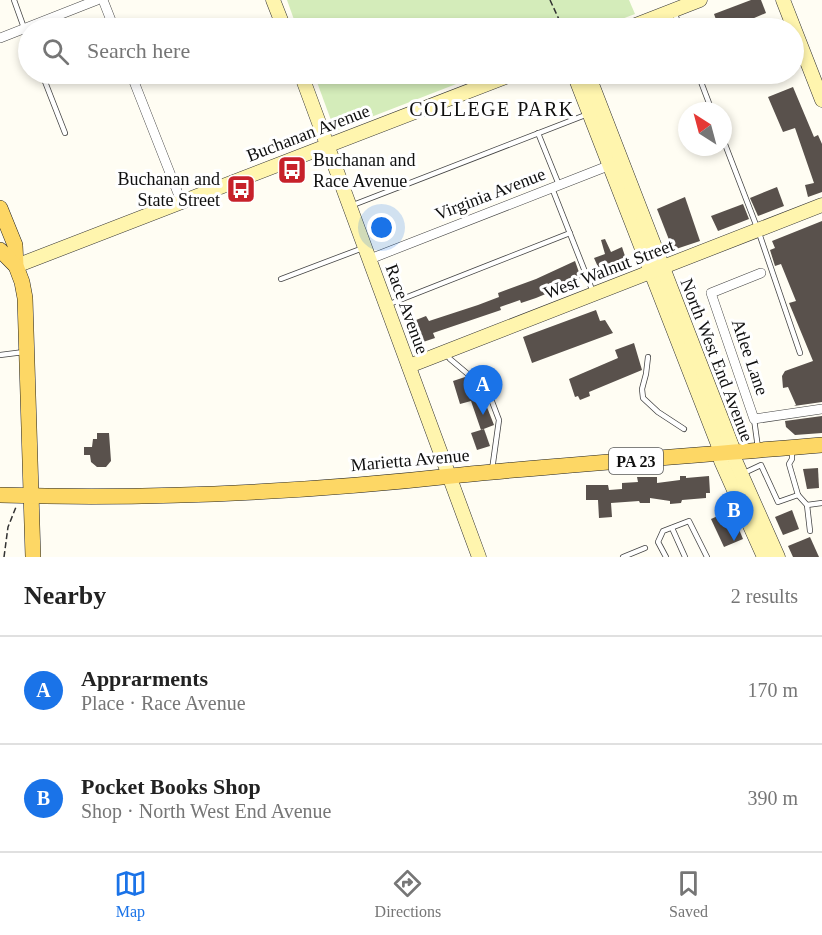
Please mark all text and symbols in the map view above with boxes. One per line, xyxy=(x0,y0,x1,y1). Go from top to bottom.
search box xyxy=(18,18,804,84)
icon: search xyxy=(39,35,72,68)
text: Search here xyxy=(87,38,190,63)
district label: COLLEGE PARK xyxy=(409,98,575,120)
street label: Buchanan Avenue xyxy=(244,100,372,166)
north arrow xyxy=(678,102,732,156)
place label: Buchanan and Race Avenue xyxy=(313,150,415,191)
bus stop icon: Buchanan and Race Avenue xyxy=(276,154,308,186)
street label: Virginia Avenue xyxy=(432,164,548,224)
place label: Buchanan and State Street xyxy=(118,169,220,210)
bus stop icon: Buchanan and State Street xyxy=(225,173,257,205)
your location xyxy=(367,213,396,242)
street label: West Walnut Street xyxy=(541,235,677,303)
street label: Race Avenue xyxy=(382,261,432,357)
street label: North West End Avenue xyxy=(677,275,757,445)
street label: Atlee Lane xyxy=(728,316,772,398)
pin: A xyxy=(464,366,502,415)
street label: Marietta Avenue xyxy=(350,445,470,475)
road number: PA 23 xyxy=(609,448,663,474)
pin: B xyxy=(714,492,754,541)
text: Nearby xyxy=(24,581,106,610)
text: 2 results xyxy=(731,585,798,607)
text: Apprarments xyxy=(81,666,208,691)
text: A xyxy=(36,679,51,701)
text: 170 m xyxy=(747,679,798,701)
text: Place · Race Avenue xyxy=(81,692,246,714)
text: Pocket Books Shop xyxy=(81,774,261,799)
text: B xyxy=(37,787,50,809)
text: 390 m xyxy=(747,787,798,809)
text: Shop · North West End Avenue xyxy=(81,800,331,822)
tab: Map xyxy=(114,867,147,921)
tab: Directions xyxy=(375,867,441,921)
tab: Saved xyxy=(669,867,708,921)

